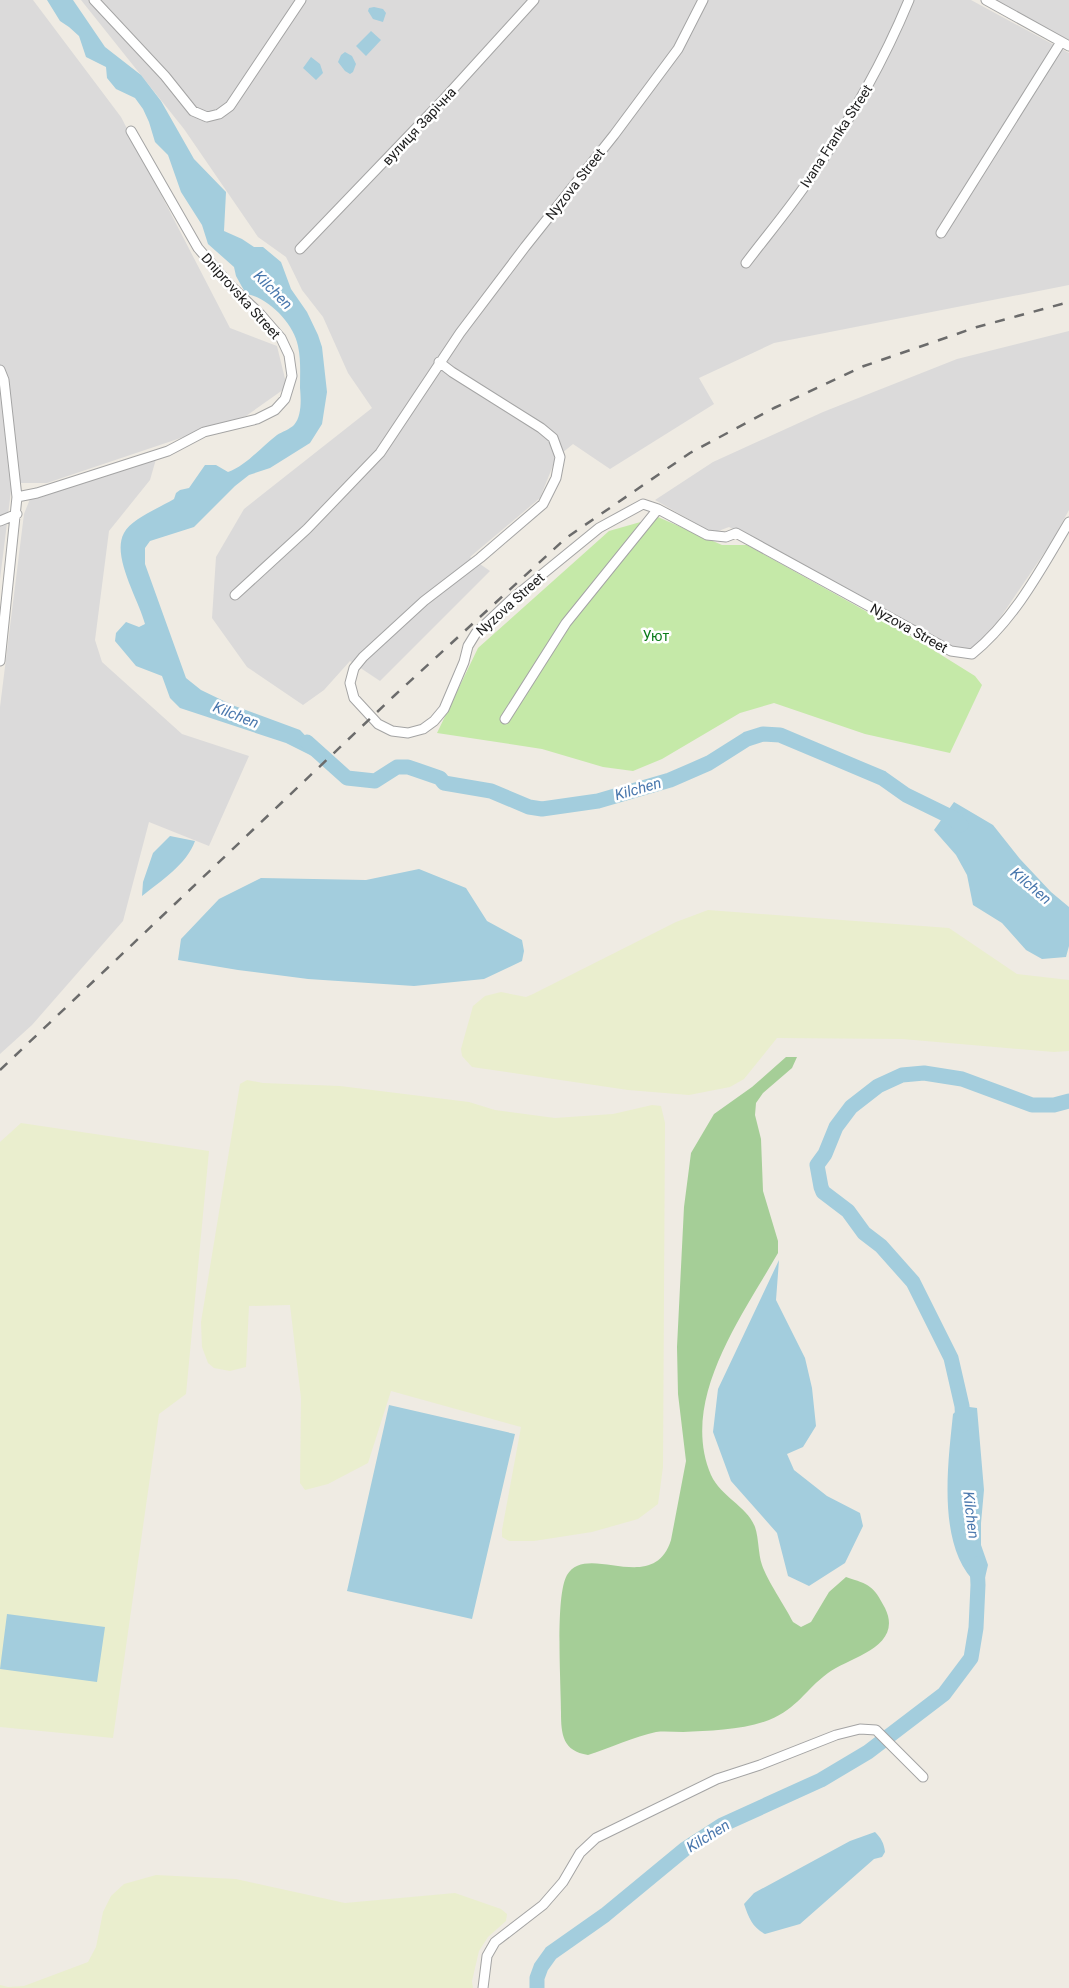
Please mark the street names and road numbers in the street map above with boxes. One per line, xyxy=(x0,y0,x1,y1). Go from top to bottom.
street label: Ivana Franka Street xyxy=(797,81,875,190)
street label: вулиця Зарічна xyxy=(379,84,459,168)
street label: Nyzova Street xyxy=(542,145,608,223)
street label: Dniprovska Street xyxy=(198,250,284,342)
street label: Nyzova Street xyxy=(473,569,548,639)
street label: Nyzova Street xyxy=(867,600,951,656)

